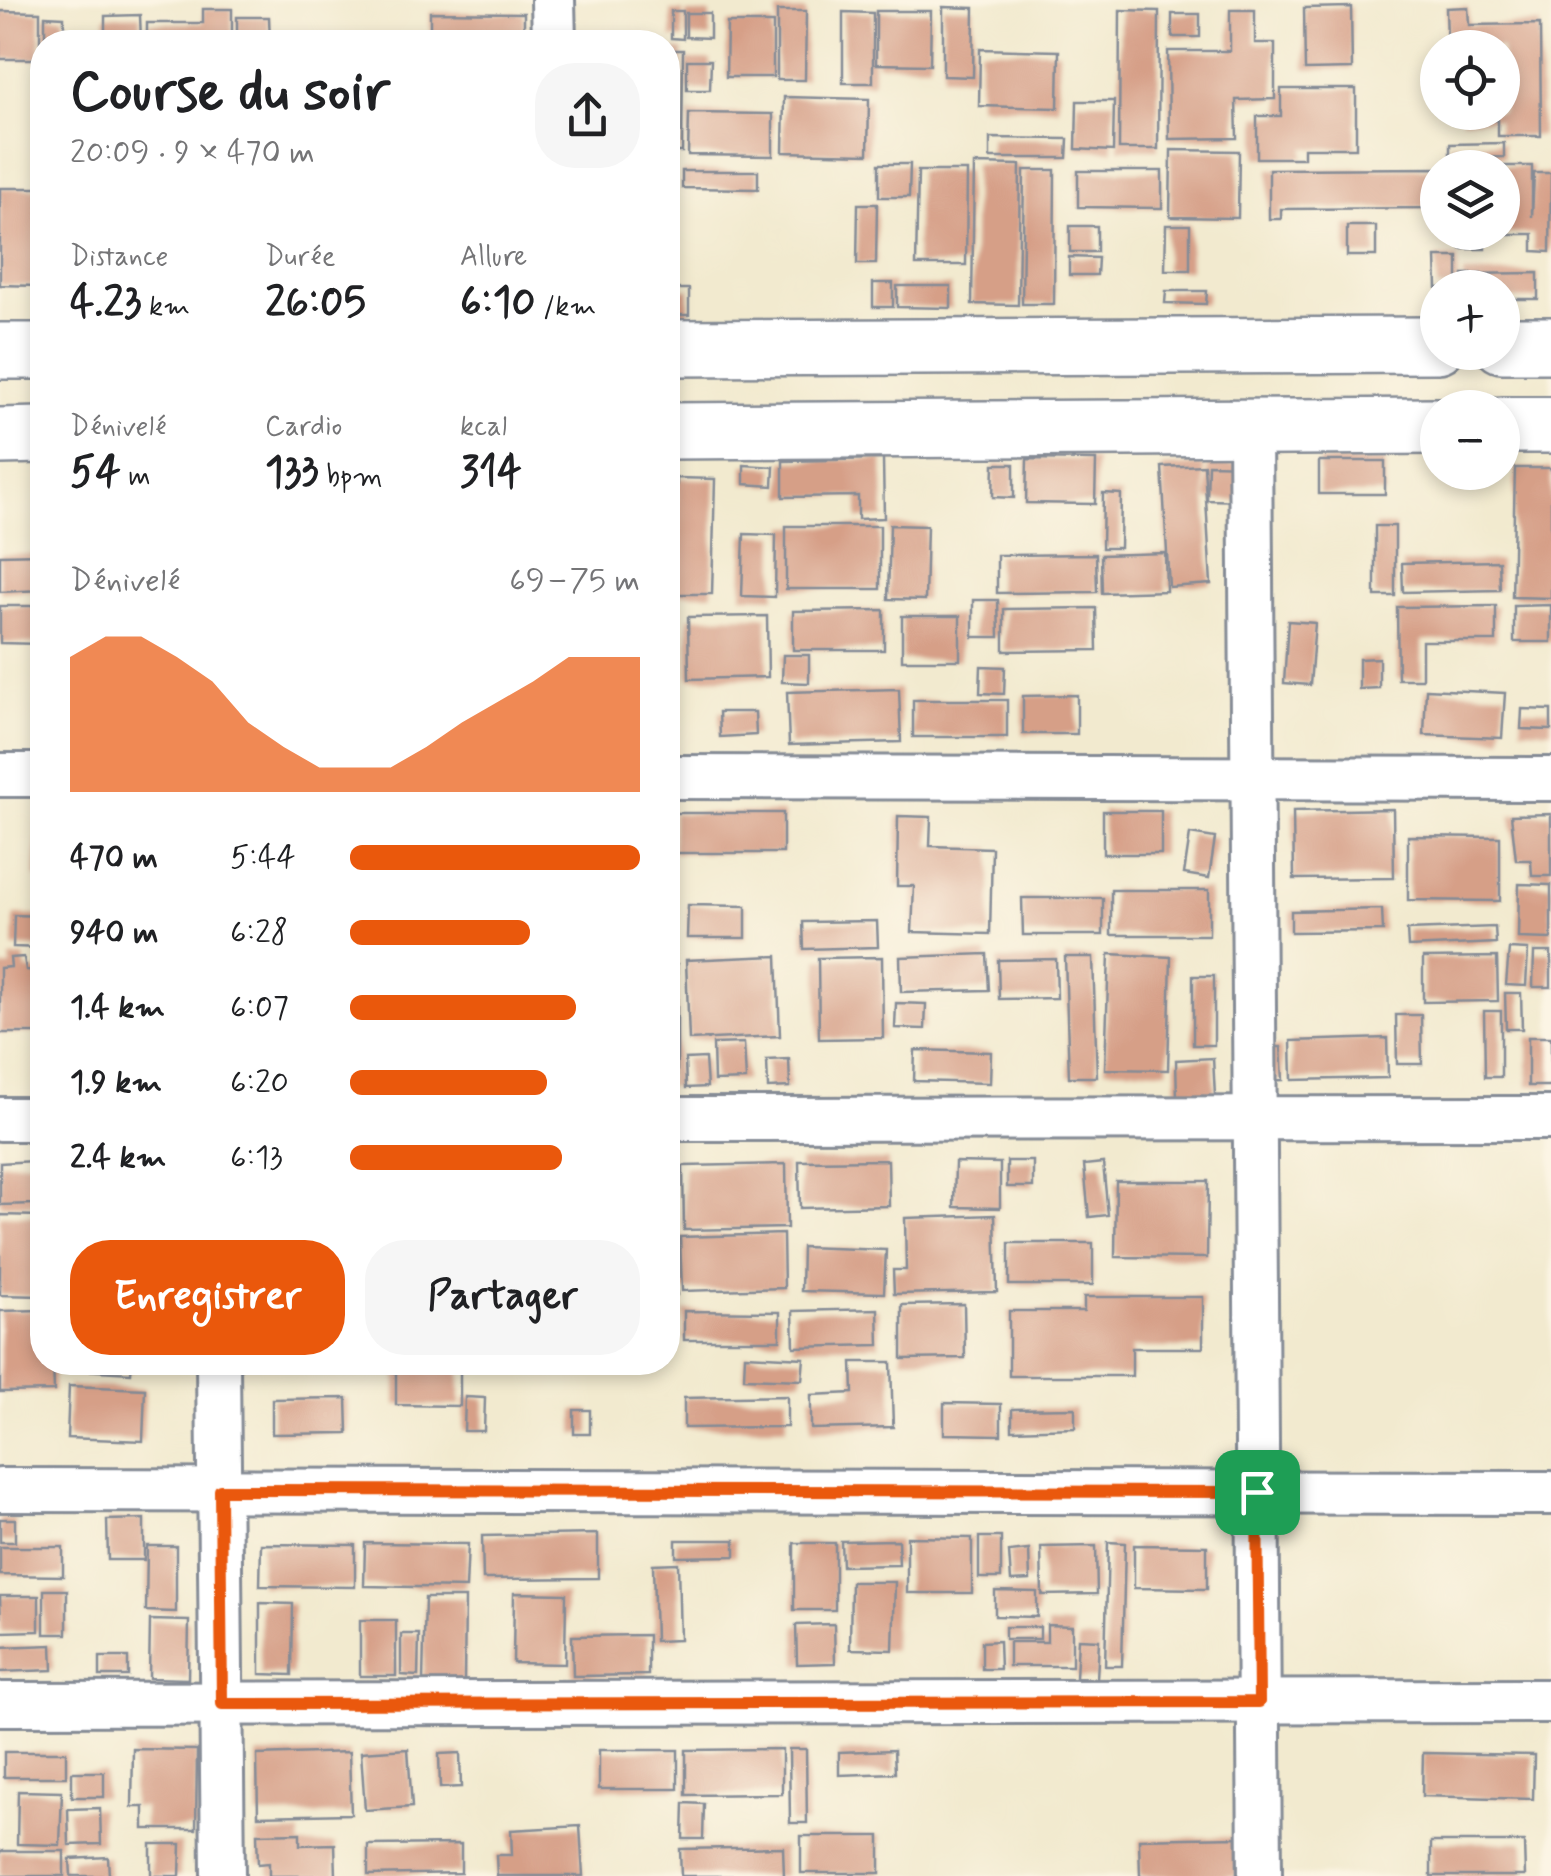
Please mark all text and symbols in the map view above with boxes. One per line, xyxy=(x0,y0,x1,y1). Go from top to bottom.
map controls xyxy=(1420,30,1520,490)
button: locate xyxy=(1420,30,1520,130)
text: Course du soir xyxy=(70,58,390,130)
button: share xyxy=(535,63,640,168)
text: 20:09 · 9 × 470 m xyxy=(70,132,315,174)
button: layers xyxy=(1420,150,1520,250)
text: Distance xyxy=(70,239,168,276)
text: Durée xyxy=(265,239,336,276)
text: Allure xyxy=(460,239,527,276)
button: + xyxy=(1420,270,1520,370)
text: 4.23 xyxy=(70,276,142,331)
text: 26:05 xyxy=(265,276,366,331)
text: 6:10 xyxy=(460,276,536,331)
text: km xyxy=(142,289,190,326)
text: /km xyxy=(536,289,596,326)
button: − xyxy=(1420,390,1520,490)
text: Dénivelé xyxy=(70,409,167,446)
text: Cardio xyxy=(265,409,342,446)
text: kcal xyxy=(460,409,507,446)
text: 54 xyxy=(70,446,121,501)
text: 133 xyxy=(265,446,319,501)
text: 314 xyxy=(460,446,522,501)
text: m xyxy=(121,459,151,496)
text: bpm xyxy=(319,459,383,496)
text: Dénivelé xyxy=(70,560,180,602)
text: 69–75 m xyxy=(509,560,640,602)
text: 470 m xyxy=(70,837,158,879)
text: 5:44 xyxy=(230,837,296,879)
text: 940 m xyxy=(70,912,158,954)
text: 6:28 xyxy=(230,912,288,954)
text: 1.4 km xyxy=(70,987,165,1029)
text: 6:07 xyxy=(230,987,289,1029)
text: 1.9 km xyxy=(70,1062,162,1104)
text: 6:20 xyxy=(230,1062,289,1104)
text: 2.4 km xyxy=(70,1137,166,1179)
text: 6:13 xyxy=(230,1137,283,1179)
button: Enregistrer xyxy=(70,1240,345,1355)
button: Partager xyxy=(365,1240,640,1355)
pin xyxy=(1215,1450,1300,1535)
icon: arrive xyxy=(1230,1465,1285,1520)

